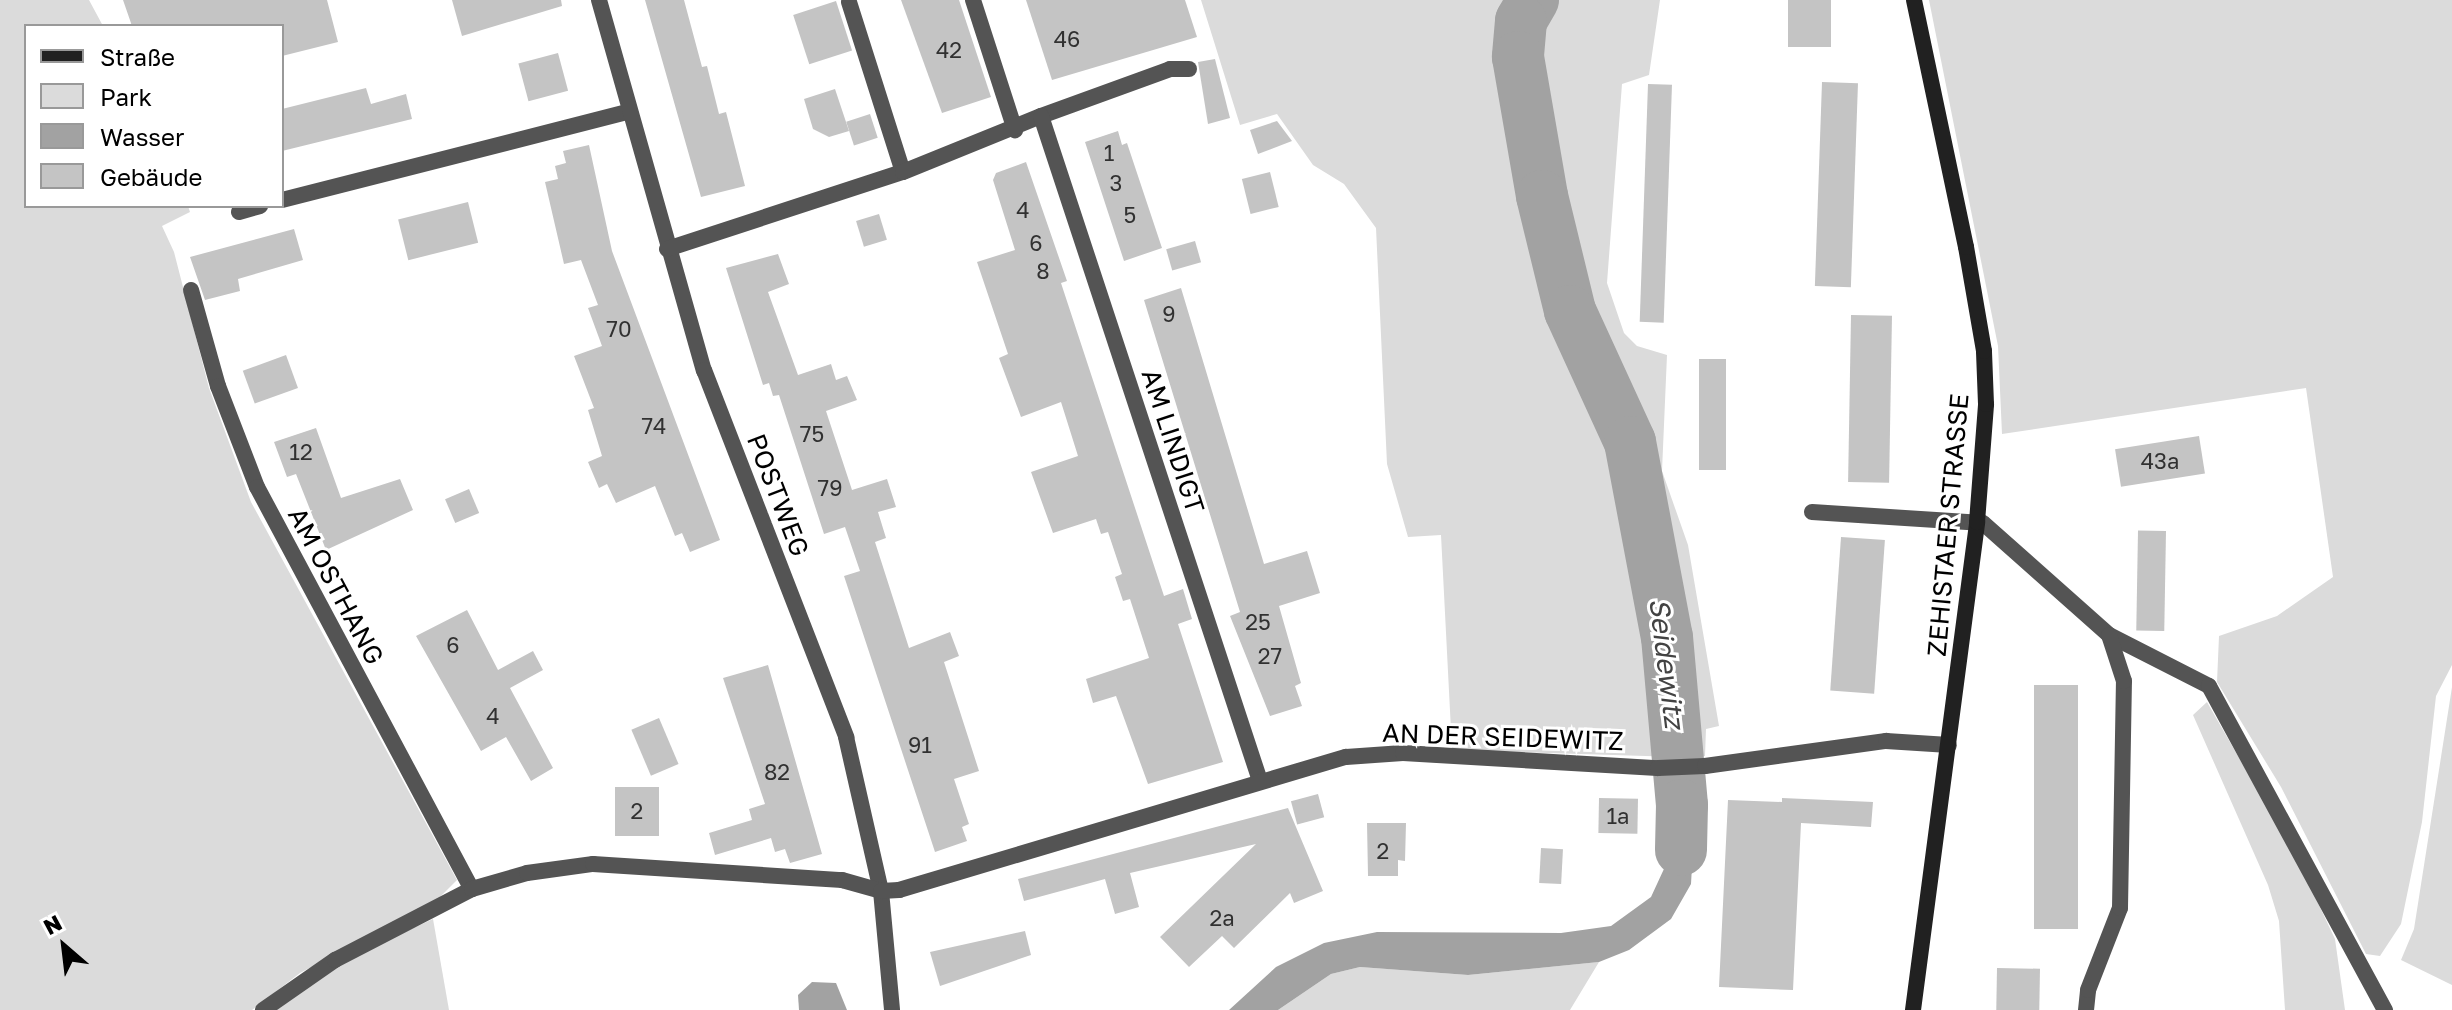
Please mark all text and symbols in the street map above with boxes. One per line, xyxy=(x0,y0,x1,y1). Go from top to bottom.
legend xyxy=(24,24,284,208)
house number: 46 xyxy=(1054,26,1080,52)
house number: 42 xyxy=(936,37,962,63)
text: Straße xyxy=(100,42,175,71)
text: Park xyxy=(100,82,152,111)
text: Wasser xyxy=(100,122,184,151)
house number: 1 xyxy=(1104,140,1114,166)
text: Gebäude xyxy=(100,162,202,191)
house number: 3 xyxy=(1110,170,1122,196)
house number: 4 xyxy=(1016,197,1030,223)
house number: 5 xyxy=(1124,202,1136,228)
house number: 6 xyxy=(1029,230,1043,256)
house number: 8 xyxy=(1036,258,1050,284)
house number: 9 xyxy=(1162,301,1176,327)
house number: 70 xyxy=(606,316,632,342)
street label: AM LINDIGT xyxy=(1135,365,1211,517)
street label: ZEHISTAER STRASSE xyxy=(1921,392,1975,658)
house number: 74 xyxy=(641,413,667,439)
house number: 75 xyxy=(800,421,824,447)
street label: POSTWEG xyxy=(740,429,816,561)
house number: 12 xyxy=(289,439,313,465)
house number: 43a xyxy=(2141,448,2179,474)
house number: 79 xyxy=(818,475,842,501)
street label: AM OSTHANG xyxy=(282,502,390,670)
water label: Seidewitz xyxy=(1642,596,1692,730)
house number: 25 xyxy=(1245,609,1271,635)
house number: 6 xyxy=(446,632,460,658)
house number: 27 xyxy=(1258,643,1282,669)
house number: 4 xyxy=(486,703,500,729)
street label: AN DER SEIDEWITZ xyxy=(1382,717,1624,757)
house number: 91 xyxy=(908,732,932,758)
house number: 82 xyxy=(764,759,790,785)
house number: 2 xyxy=(631,798,643,824)
house number: 1a xyxy=(1606,803,1630,829)
house number: 2 xyxy=(1377,838,1389,864)
house number: 2a xyxy=(1209,905,1235,931)
north arrow xyxy=(24,906,104,986)
text: N xyxy=(39,909,66,940)

